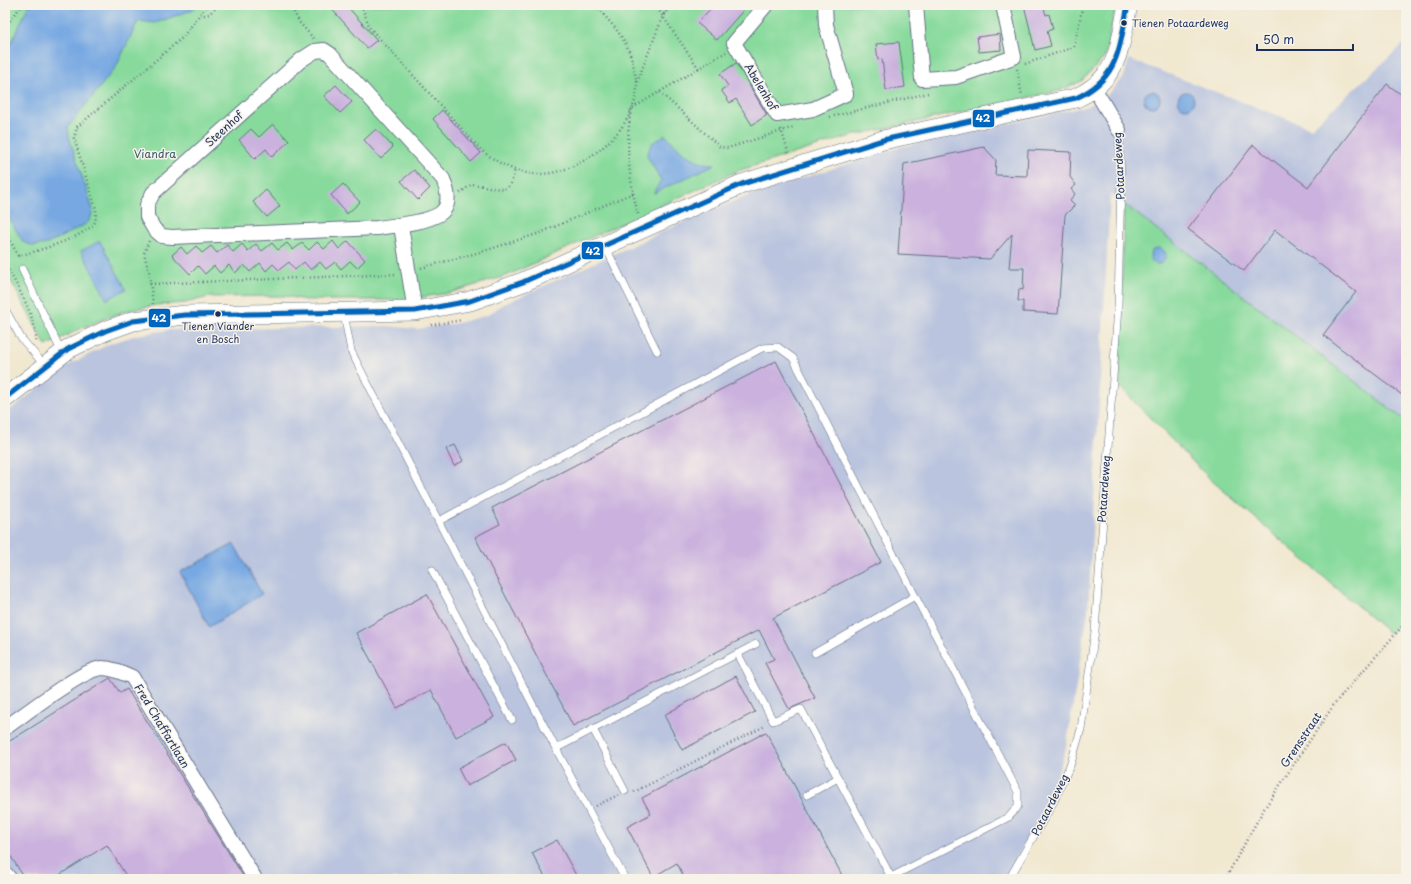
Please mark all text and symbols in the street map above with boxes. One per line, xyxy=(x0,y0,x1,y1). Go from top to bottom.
place label: Tienen Potaardeweg xyxy=(1132,15,1229,30)
marker: Tienen Potaardeweg xyxy=(1119,18,1129,28)
scale bar xyxy=(1257,26,1353,52)
text: 50 m xyxy=(1263,30,1294,48)
street label: Abelenhof xyxy=(741,60,783,114)
street label: Steenhof xyxy=(201,106,247,151)
line badge: 42 xyxy=(972,109,995,128)
text: 42 xyxy=(976,109,991,126)
street label: Potaardeweg xyxy=(1108,132,1129,200)
park label: Viandra xyxy=(134,145,176,162)
line badge: 42 xyxy=(581,241,604,260)
text: 42 xyxy=(586,242,601,259)
line badge: 42 xyxy=(148,308,171,328)
text: 42 xyxy=(152,309,167,326)
marker: Tienen Viander en Bosch xyxy=(213,309,223,319)
place label: Tienen Viander en Bosch xyxy=(182,318,255,346)
street label: Potaardeweg xyxy=(1093,455,1114,523)
street label: Fred Chaffartlaan xyxy=(130,680,194,771)
street label: Grensstraat xyxy=(1276,708,1326,771)
street label: Potaardeweg xyxy=(1027,771,1073,839)

